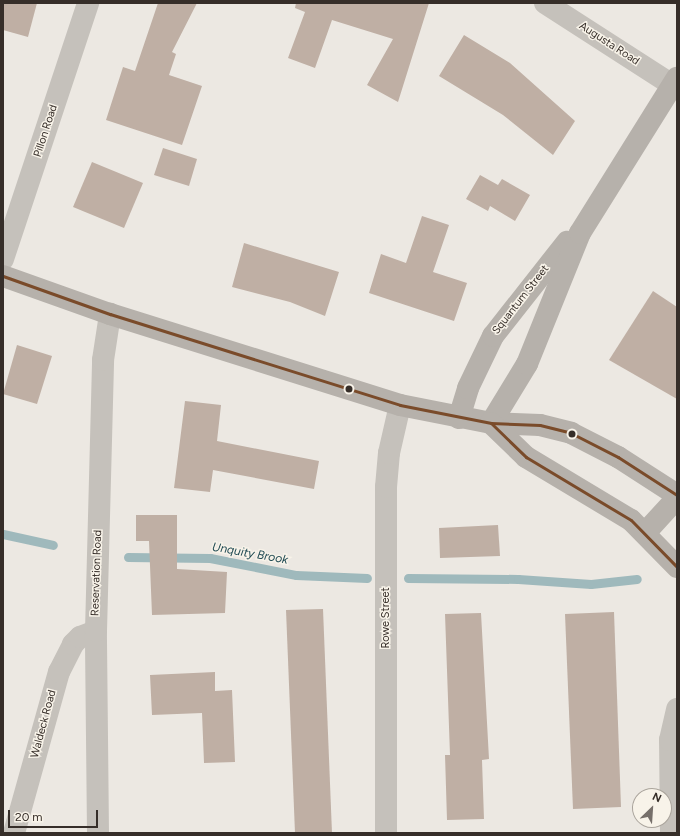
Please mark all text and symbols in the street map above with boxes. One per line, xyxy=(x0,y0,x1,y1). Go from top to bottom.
street label: Augusta Road xyxy=(576,20,642,68)
street label: Pillon Road xyxy=(31,103,61,159)
street label: Squantum Street xyxy=(490,263,552,337)
unlabelled marker xyxy=(344,384,354,394)
unlabelled marker xyxy=(567,429,577,439)
street label: Reservation Road xyxy=(89,530,105,616)
water label: Unquity Brook xyxy=(211,540,289,568)
street label: Rowe Street xyxy=(379,587,393,649)
street label: Waldeck Road xyxy=(29,689,59,759)
north arrow xyxy=(632,788,672,828)
text: N xyxy=(650,790,663,805)
scale bar xyxy=(10,802,100,828)
text: 20 m xyxy=(15,810,43,824)

